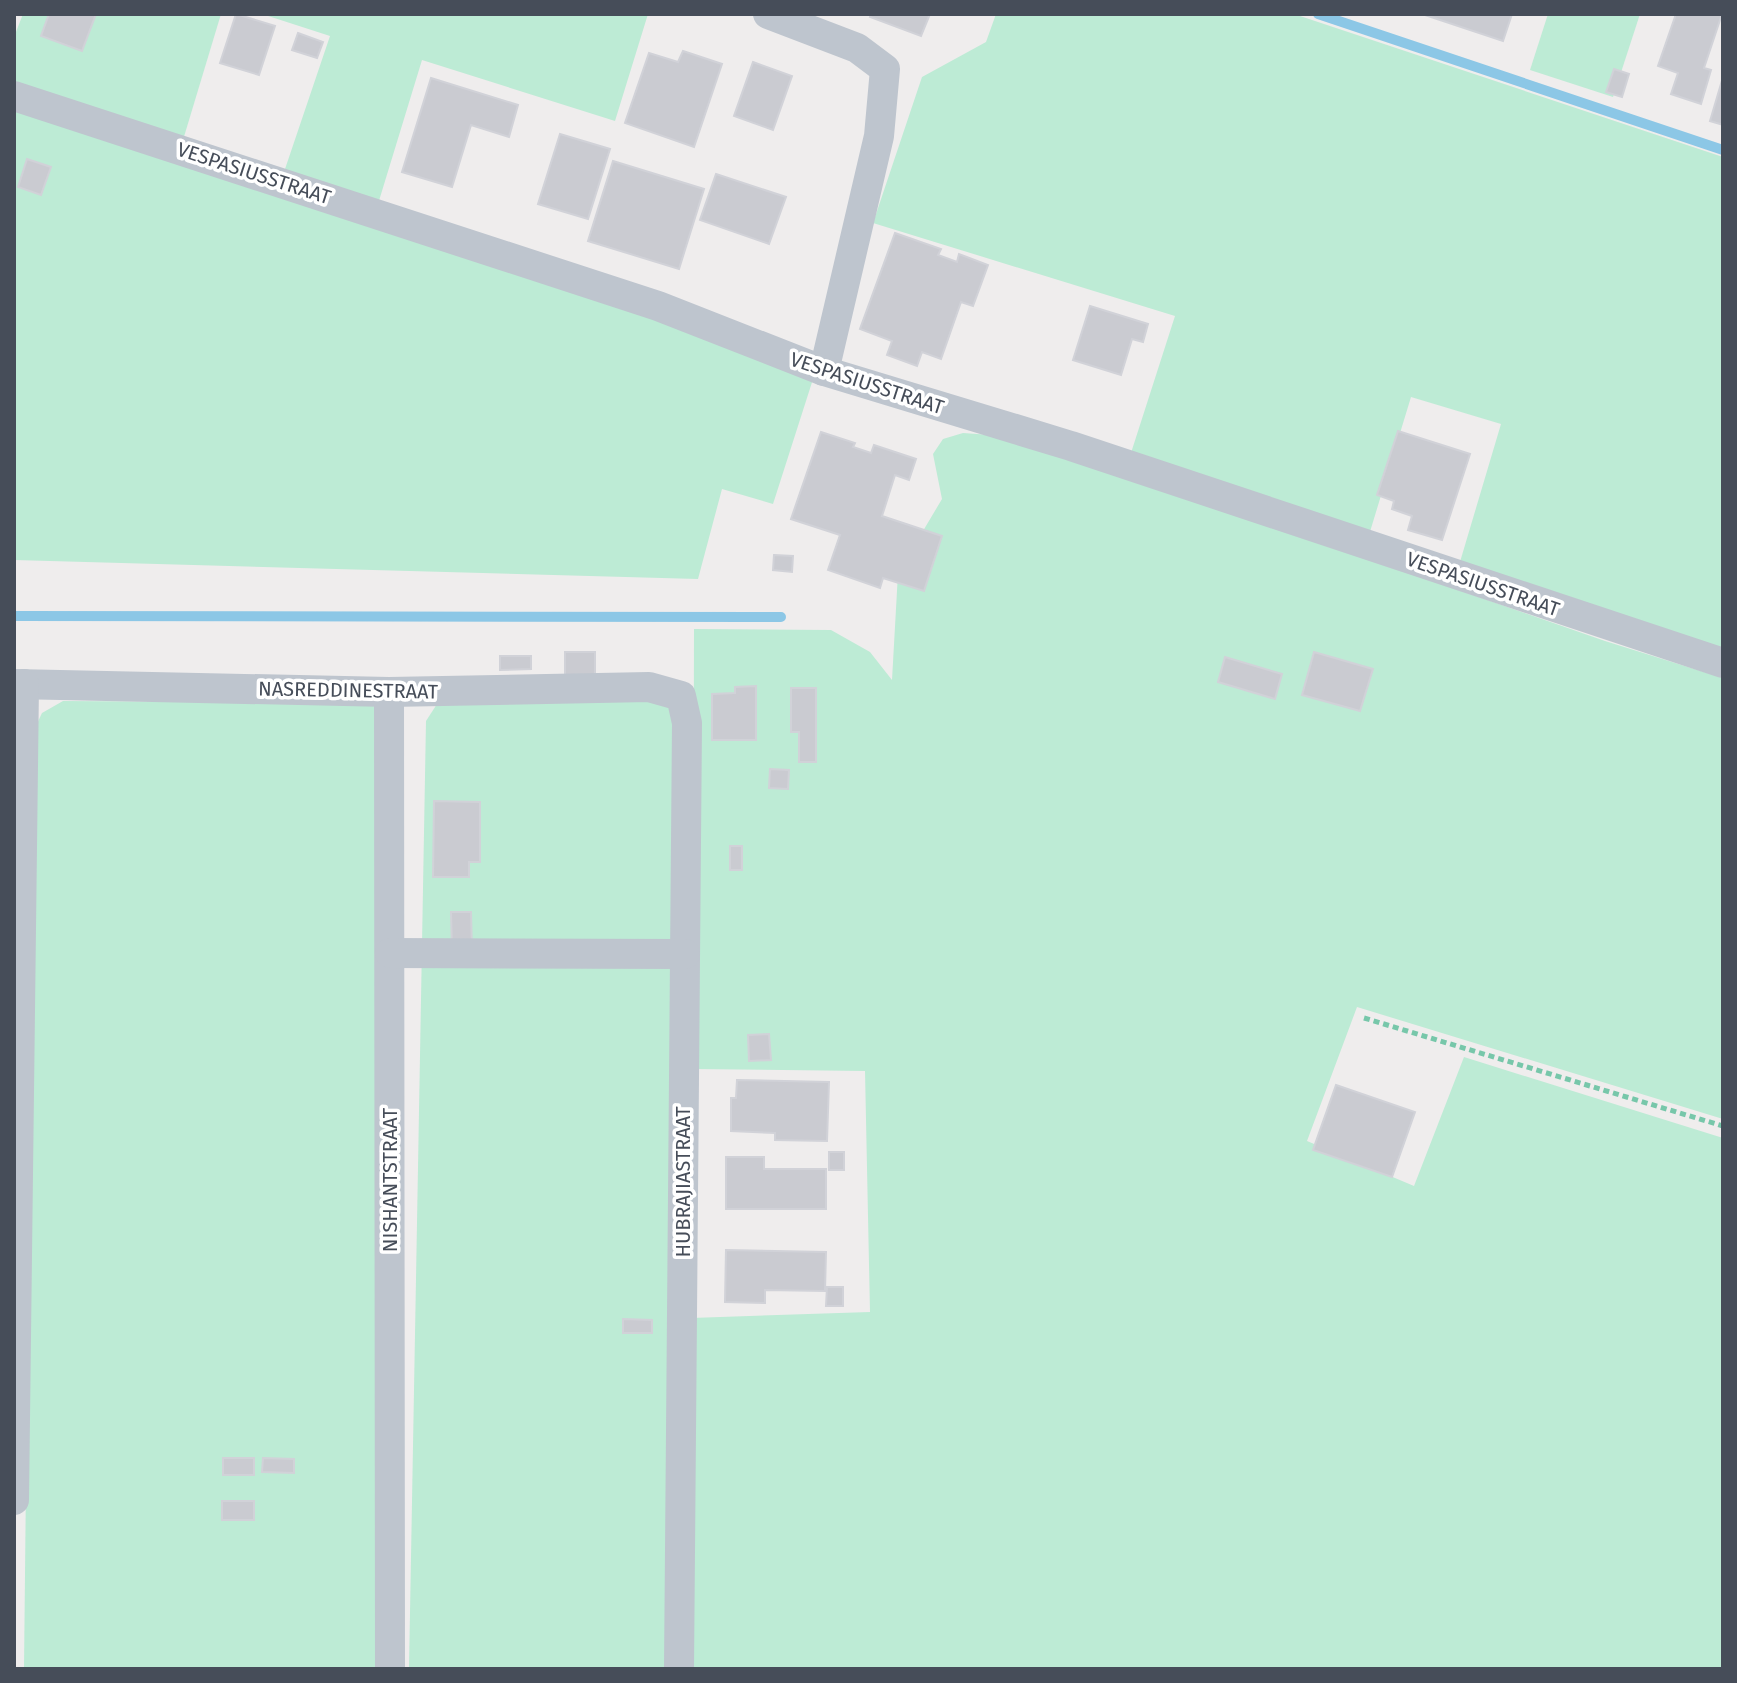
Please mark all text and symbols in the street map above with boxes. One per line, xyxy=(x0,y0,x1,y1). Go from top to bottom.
street label: VESPASIUSSTRAAT xyxy=(174,137,334,209)
street label: VESPASIUSSTRAAT xyxy=(787,347,947,419)
street label: VESPASIUSSTRAAT xyxy=(1403,547,1563,622)
street label: NASREDDINESTRAAT xyxy=(258,676,439,704)
street label: HUBRAJIASTRAAT xyxy=(671,1106,695,1258)
street label: NISHANTSTRAAT xyxy=(378,1107,402,1252)

